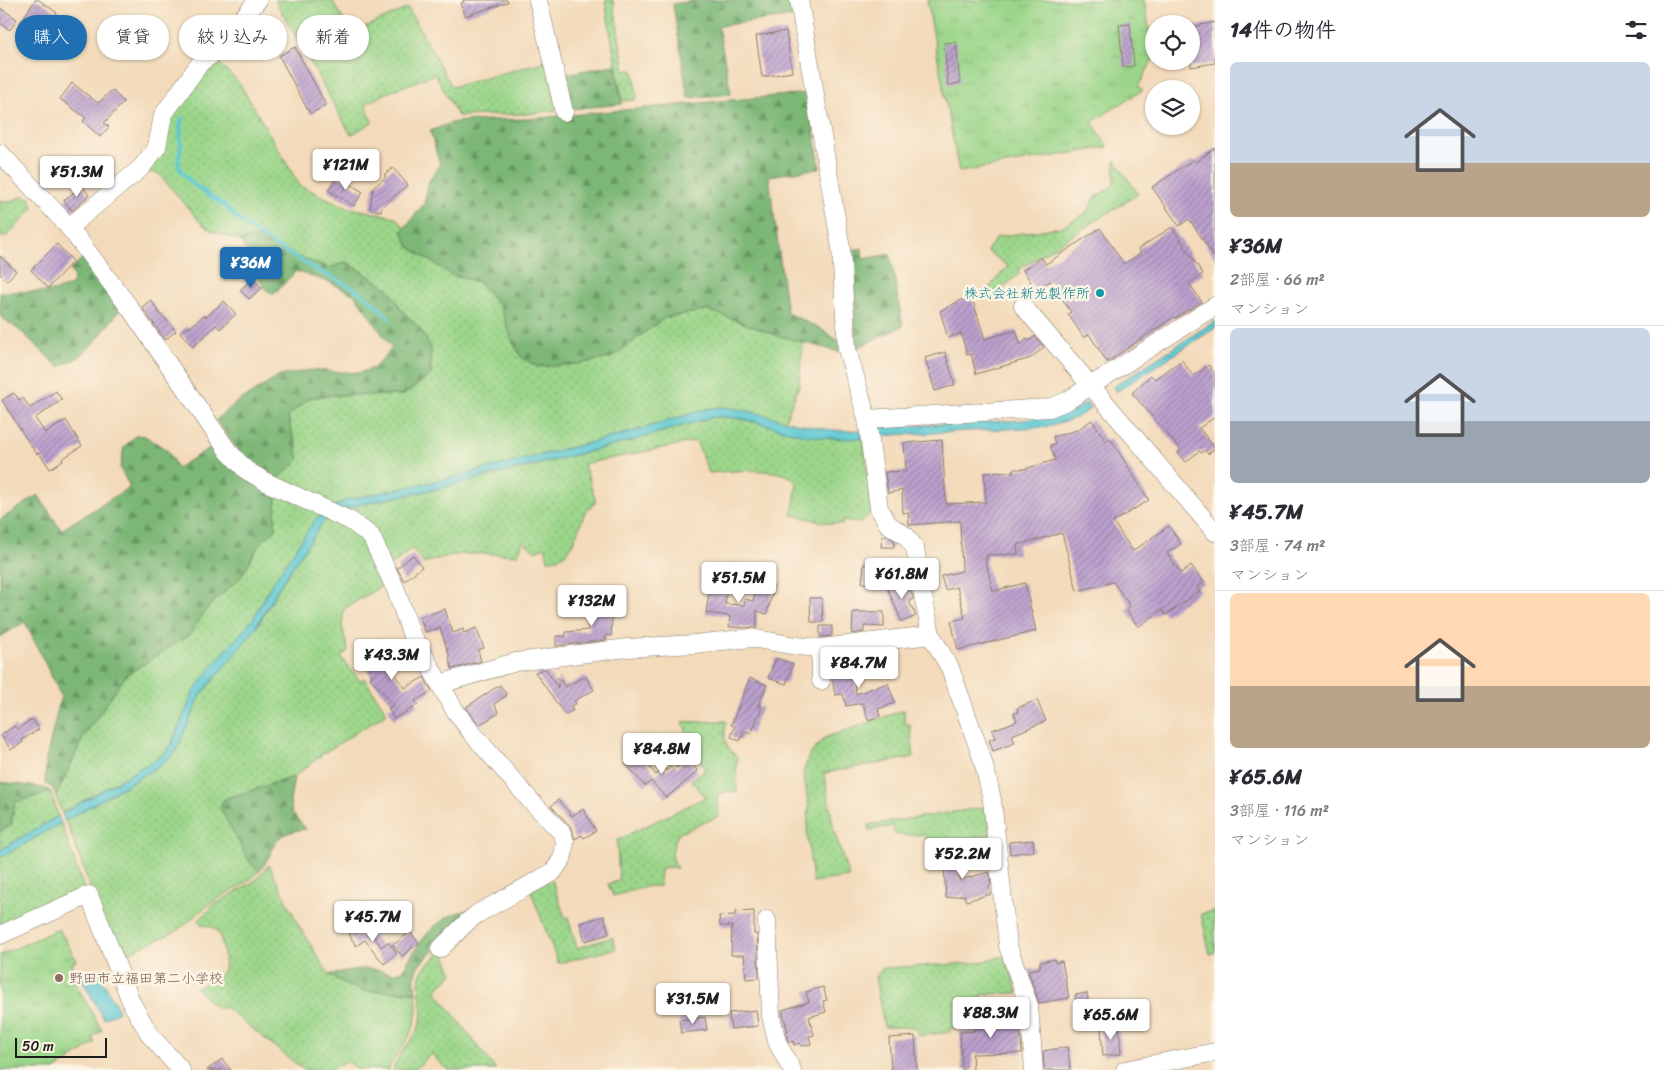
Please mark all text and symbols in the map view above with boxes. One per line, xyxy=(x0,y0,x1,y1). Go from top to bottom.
text: 14件の物件 xyxy=(1230,11,1336,49)
chip: 購入 xyxy=(15,15,87,60)
chip: 賃貸 xyxy=(97,15,169,60)
chip: 絞り込み xyxy=(179,15,287,60)
chip: 新着 xyxy=(297,15,369,60)
map controls xyxy=(1145,15,1200,135)
button: locate xyxy=(1145,15,1200,70)
icon: filters xyxy=(1622,16,1650,44)
button: layers xyxy=(1145,80,1200,135)
icon: home xyxy=(1395,95,1485,185)
pin: ¥121M xyxy=(311,148,381,191)
text: ¥121M xyxy=(324,150,368,179)
pin: ¥51.3M xyxy=(36,156,118,198)
text: ¥51.3M xyxy=(51,157,103,186)
text: ¥36M xyxy=(1230,227,1282,265)
pin: ¥36M xyxy=(221,246,281,289)
text: ¥36M xyxy=(231,248,271,277)
text: 2部屋 · 66 m² xyxy=(1230,265,1325,294)
place label: 株式会社新光製作所 xyxy=(964,281,1090,306)
marker: 株式会社新光製作所 xyxy=(1094,287,1106,299)
text: マンション xyxy=(1230,294,1309,323)
icon: home xyxy=(1395,360,1485,450)
text: ¥45.7M xyxy=(1230,493,1303,531)
text: 3部屋 · 74 m² xyxy=(1230,531,1325,560)
pin: ¥61.8M xyxy=(861,558,943,600)
text: ¥61.8M xyxy=(876,559,928,588)
text: マンション xyxy=(1230,560,1309,589)
pin: ¥51.5M xyxy=(698,562,780,604)
text: ¥51.5M xyxy=(712,563,766,592)
pin: ¥132M xyxy=(557,584,627,627)
text: ¥132M xyxy=(569,586,615,615)
icon: home xyxy=(1395,625,1485,715)
pin: ¥43.3M xyxy=(351,638,433,681)
text: ¥43.3M xyxy=(365,640,419,669)
pin: ¥84.7M xyxy=(818,646,900,689)
text: ¥84.7M xyxy=(831,648,887,677)
pin: ¥84.8M xyxy=(621,732,703,775)
text: ¥84.8M xyxy=(634,734,690,763)
text: ¥65.6M xyxy=(1230,758,1302,796)
text: 3部屋 · 116 m² xyxy=(1230,796,1329,825)
text: マンション xyxy=(1230,825,1309,854)
pin: ¥52.2M xyxy=(922,838,1004,880)
text: ¥52.2M xyxy=(935,839,991,868)
pin: ¥45.7M xyxy=(332,900,414,943)
text: ¥45.7M xyxy=(345,902,401,931)
place label: 野田市立福田第二小学校 xyxy=(69,966,223,991)
marker: 野田市立福田第二小学校 xyxy=(53,972,65,984)
pin: ¥31.5M xyxy=(652,982,734,1025)
text: ¥31.5M xyxy=(667,984,719,1013)
pin: ¥88.3M xyxy=(950,996,1032,1039)
text: ¥88.3M xyxy=(964,998,1018,1027)
pin: ¥65.6M xyxy=(1070,998,1152,1041)
text: ¥65.6M xyxy=(1084,1000,1138,1029)
text: 50 m xyxy=(22,1034,54,1059)
scale bar xyxy=(15,1035,108,1058)

